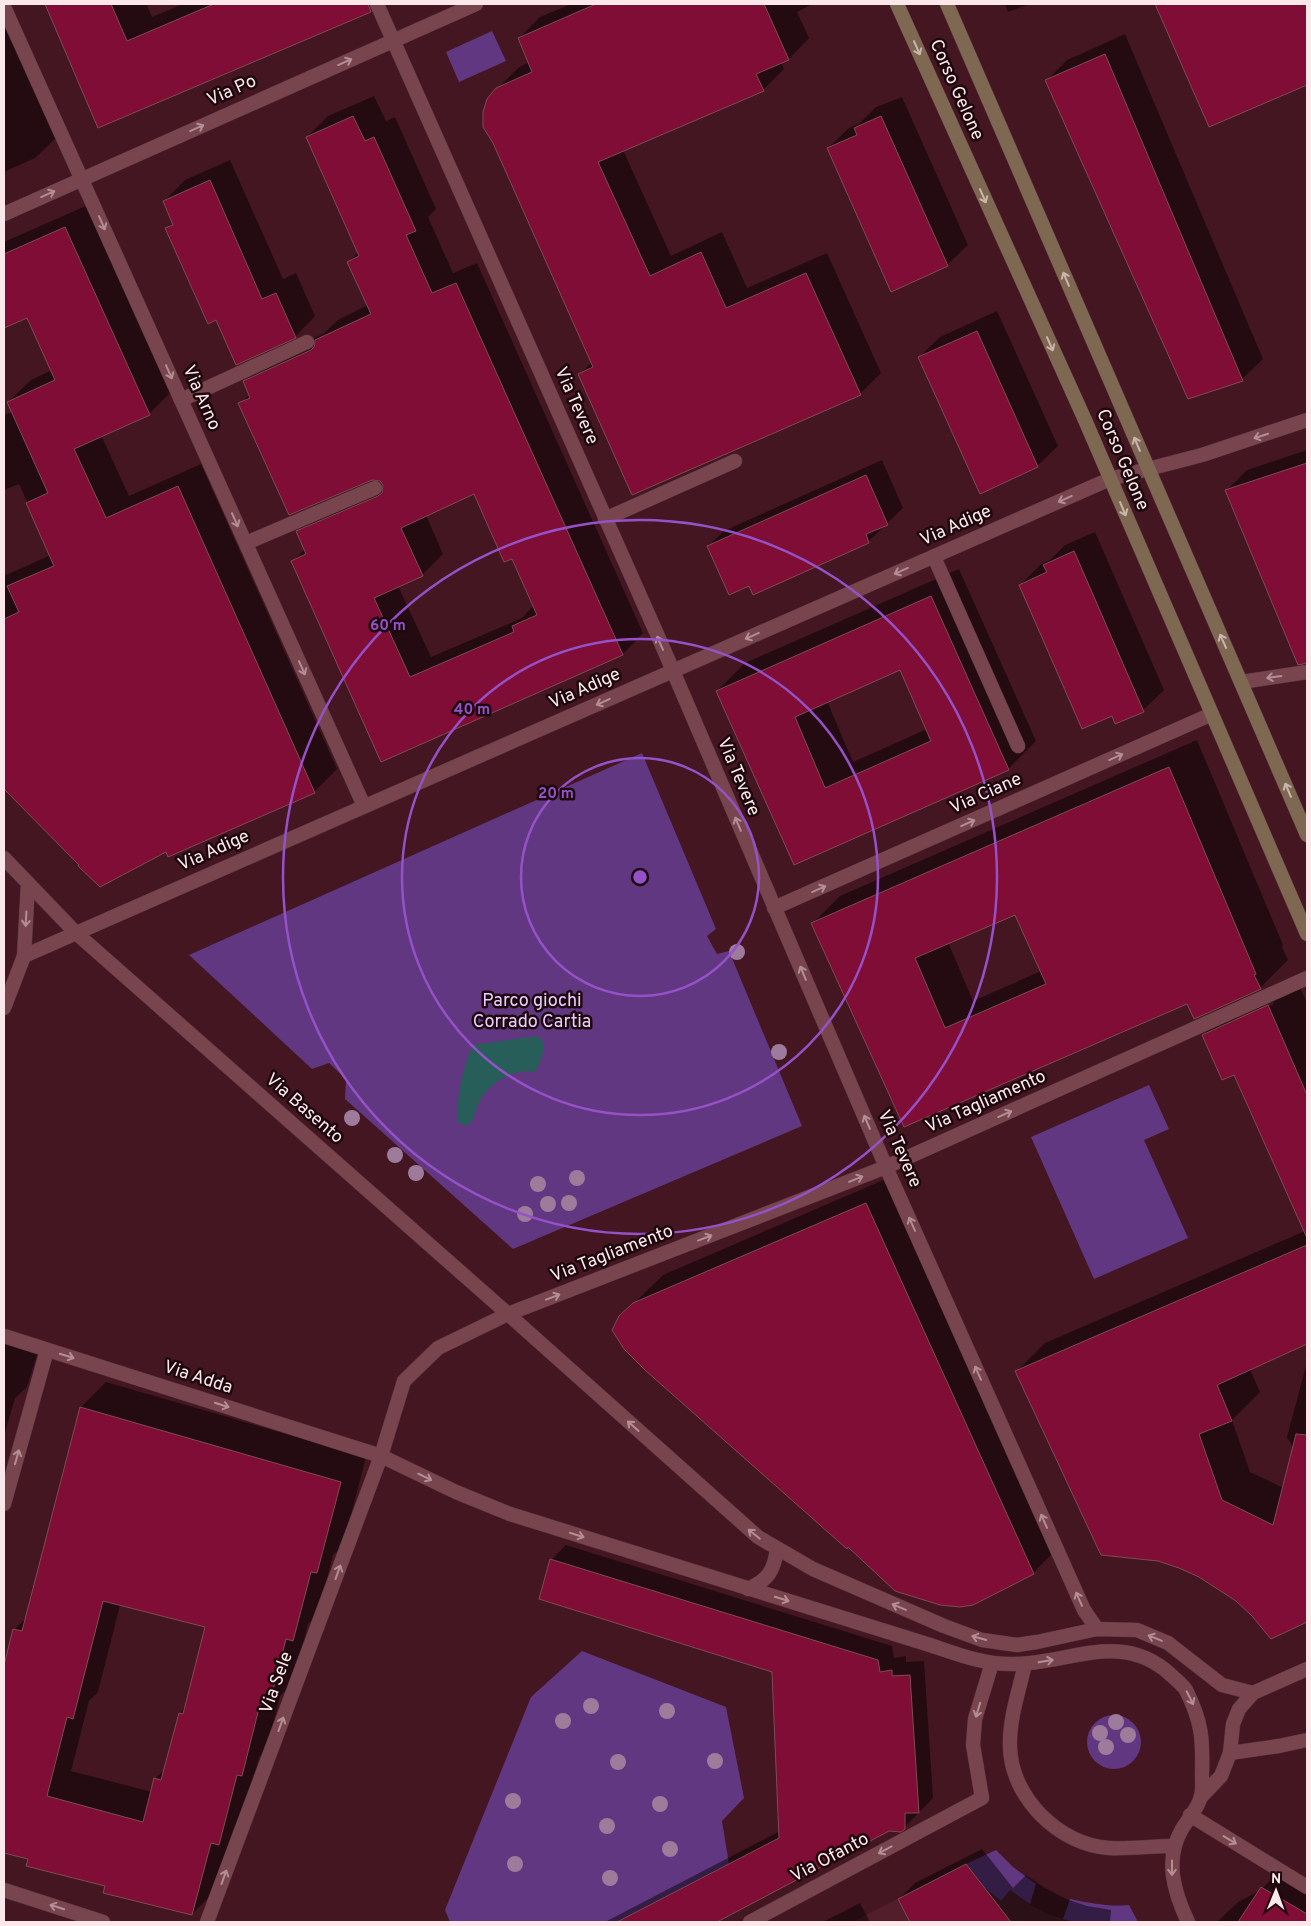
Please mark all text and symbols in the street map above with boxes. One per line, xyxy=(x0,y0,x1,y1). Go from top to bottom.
street label: Corso Gelone xyxy=(924,36,988,144)
one-way arrow xyxy=(912,40,922,55)
one-way arrow xyxy=(337,56,352,66)
street label: Via Po xyxy=(204,70,260,112)
one-way arrow xyxy=(189,122,204,132)
one-way arrow xyxy=(40,188,55,198)
one-way arrow xyxy=(979,188,989,203)
one-way arrow xyxy=(98,215,108,230)
one-way arrow xyxy=(1060,272,1070,287)
one-way arrow xyxy=(1046,336,1056,351)
street label: Via Arno xyxy=(176,362,226,434)
one-way arrow xyxy=(164,364,174,379)
street label: Via Tevere xyxy=(549,364,603,448)
street label: Corso Gelone xyxy=(1090,406,1154,514)
one-way arrow xyxy=(1253,431,1269,441)
one-way arrow xyxy=(1132,437,1141,452)
one-way arrow xyxy=(1058,494,1073,504)
street label: Via Adige xyxy=(917,500,995,552)
one-way arrow xyxy=(1118,501,1128,516)
one-way arrow xyxy=(231,512,241,527)
one-way arrow xyxy=(893,568,908,577)
text: 60 m xyxy=(370,617,406,636)
one-way arrow xyxy=(745,632,760,642)
one-way arrow xyxy=(1218,634,1228,649)
one-way arrow xyxy=(655,636,665,651)
one-way arrow xyxy=(297,660,307,675)
street label: Via Adige xyxy=(546,663,624,715)
one-way arrow xyxy=(1267,673,1283,683)
one-way arrow xyxy=(596,697,611,707)
text: 40 m xyxy=(454,701,490,720)
street label: Via Tevere xyxy=(711,734,765,820)
one-way arrow xyxy=(1108,751,1123,761)
street label: Via Ciane xyxy=(947,768,1025,820)
one-way arrow xyxy=(1282,783,1292,798)
text: 20 m xyxy=(538,785,574,804)
one-way arrow xyxy=(733,817,743,832)
one-way arrow xyxy=(960,817,975,827)
street label: Via Adige xyxy=(175,825,253,877)
centre of rings xyxy=(631,868,649,886)
one-way arrow xyxy=(811,883,826,893)
one-way arrow xyxy=(21,911,31,927)
one-way arrow xyxy=(797,966,807,981)
park label: Parco giochi Corrado Cartia xyxy=(473,990,591,1034)
street label: Via Tagliamento xyxy=(922,1065,1050,1139)
street label: Via Basento xyxy=(260,1069,348,1149)
street label: Via Tevere xyxy=(872,1107,926,1191)
one-way arrow xyxy=(997,1108,1012,1118)
one-way arrow xyxy=(862,1115,871,1130)
one-way arrow xyxy=(848,1174,863,1183)
one-way arrow xyxy=(907,1217,916,1232)
street label: Via Tagliamento xyxy=(547,1220,677,1288)
one-way arrow xyxy=(697,1233,712,1242)
one-way arrow xyxy=(545,1292,560,1301)
one-way arrow xyxy=(59,1352,75,1362)
street label: Via Adda xyxy=(161,1356,235,1400)
one-way arrow xyxy=(973,1366,983,1381)
one-way arrow xyxy=(214,1400,230,1410)
one-way arrow xyxy=(627,1421,640,1432)
one-way arrow xyxy=(12,1450,22,1466)
one-way arrow xyxy=(417,1473,432,1482)
one-way arrow xyxy=(1039,1514,1049,1529)
one-way arrow xyxy=(748,1528,761,1539)
one-way arrow xyxy=(569,1531,584,1540)
one-way arrow xyxy=(334,1565,343,1580)
one-way arrow xyxy=(1073,1592,1083,1607)
one-way arrow xyxy=(774,1595,790,1605)
one-way arrow xyxy=(892,1601,907,1611)
one-way arrow xyxy=(972,1632,988,1642)
one-way arrow xyxy=(1148,1632,1163,1642)
street label: Via Sele xyxy=(255,1649,299,1717)
one-way arrow xyxy=(1038,1655,1054,1665)
one-way arrow xyxy=(1185,1690,1195,1705)
one-way arrow xyxy=(972,1702,982,1718)
one-way arrow xyxy=(277,1717,286,1733)
street label: Via Ofanto xyxy=(787,1828,873,1888)
one-way arrow xyxy=(1222,1835,1236,1845)
one-way arrow xyxy=(878,1845,893,1855)
one-way arrow xyxy=(1167,1860,1177,1876)
north arrow xyxy=(1251,1866,1301,1916)
one-way arrow xyxy=(220,1869,229,1885)
text: N xyxy=(1271,1871,1281,1888)
one-way arrow xyxy=(49,1902,65,1911)

